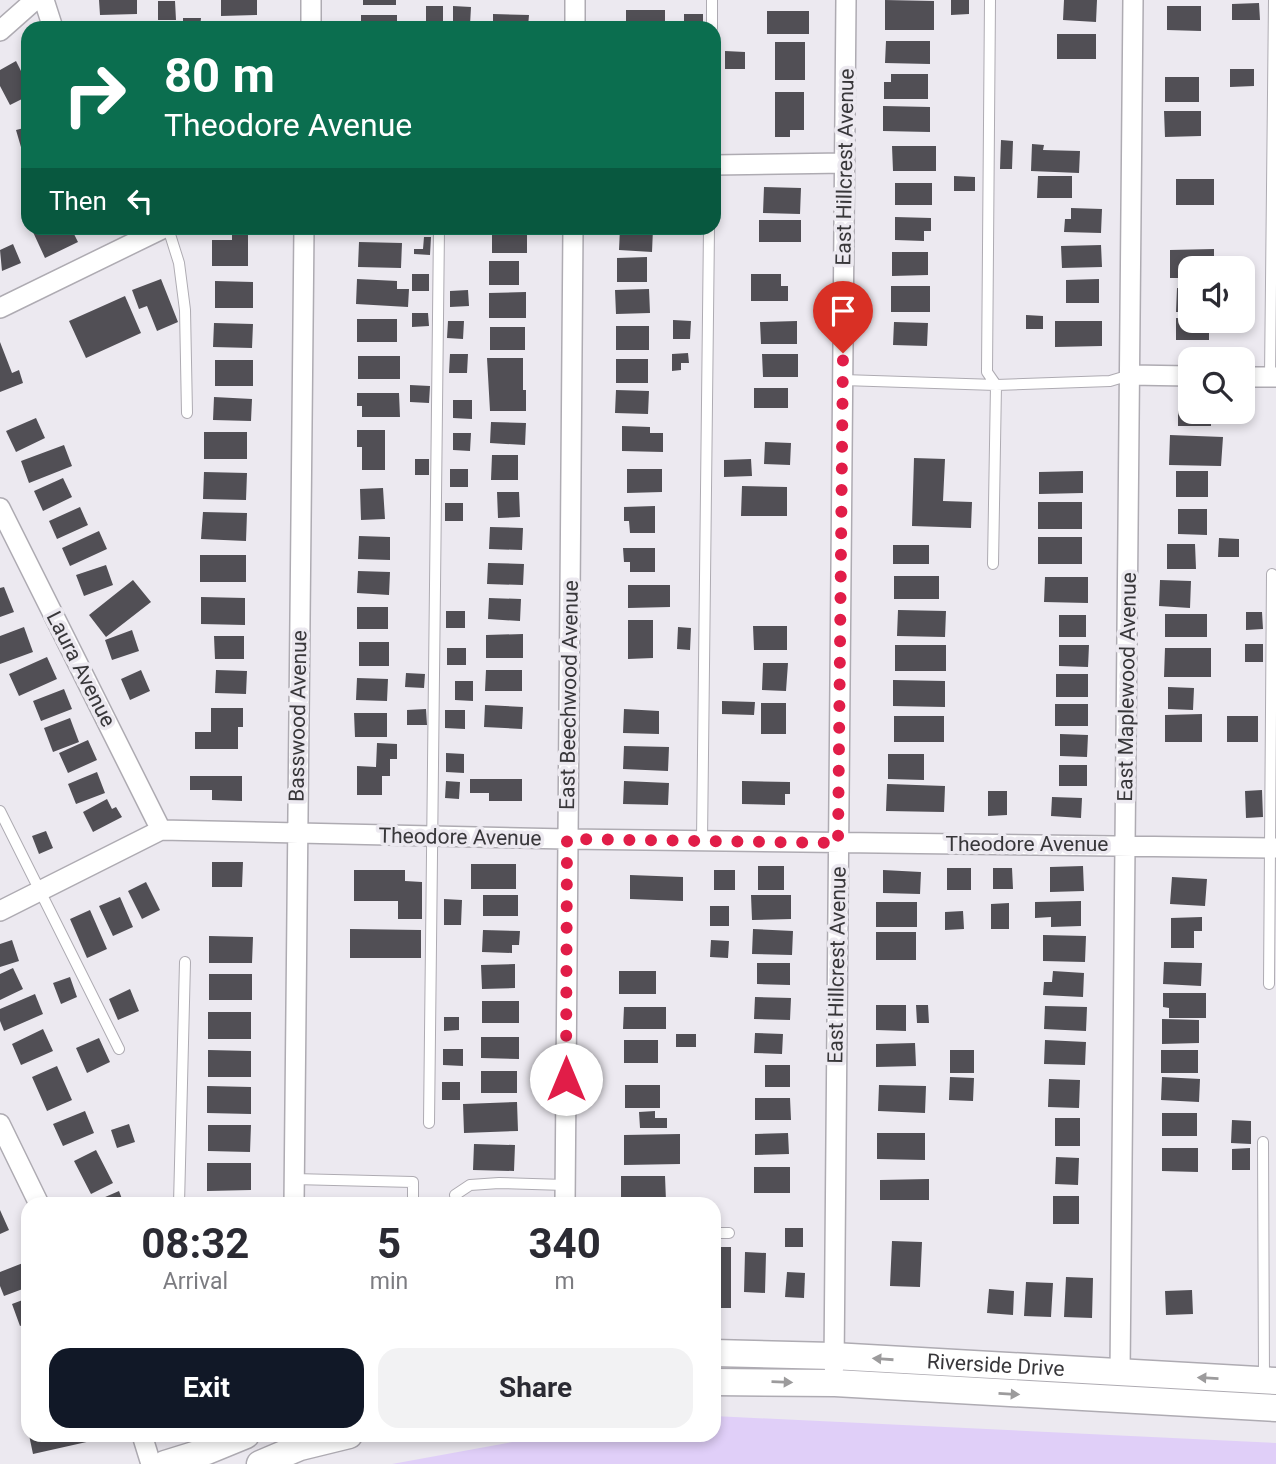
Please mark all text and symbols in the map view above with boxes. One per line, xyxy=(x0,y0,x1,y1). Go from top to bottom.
text: 80 m xyxy=(164,47,275,104)
icon: right xyxy=(49,49,140,140)
street label: East Hillcrest Avenue xyxy=(831,68,859,266)
text: Theodore Avenue xyxy=(164,106,412,144)
icon: left xyxy=(121,182,159,220)
text: Then xyxy=(49,186,107,216)
map controls xyxy=(1178,256,1255,424)
button: sound xyxy=(1178,256,1255,333)
pin xyxy=(813,281,873,353)
icon: arrive xyxy=(824,292,862,330)
button: search xyxy=(1178,347,1255,424)
street label: East Maplewood Avenue xyxy=(1113,572,1141,802)
street label: East Beechwood Avenue xyxy=(555,580,583,810)
street label: Laura Avenue xyxy=(42,607,120,731)
street label: Basswood Avenue xyxy=(285,630,311,802)
street label: Theodore Avenue xyxy=(378,824,542,850)
street label: Theodore Avenue xyxy=(946,832,1108,856)
street label: East Hillcrest Avenue xyxy=(823,866,851,1064)
position arrow xyxy=(529,1042,603,1116)
text: 08:32 xyxy=(141,1219,249,1268)
text: 5 xyxy=(377,1219,401,1268)
text: 340 xyxy=(528,1219,601,1268)
text: Arrival xyxy=(163,1268,228,1295)
text: min xyxy=(370,1268,408,1295)
text: m xyxy=(555,1268,575,1295)
button: Exit xyxy=(49,1348,364,1428)
button: Share xyxy=(378,1348,693,1428)
street label: Riverside Drive xyxy=(926,1349,1065,1381)
one-way arrow xyxy=(872,1353,894,1364)
one-way arrow xyxy=(1197,1372,1219,1383)
one-way arrow xyxy=(771,1376,793,1387)
one-way arrow xyxy=(999,1388,1021,1399)

